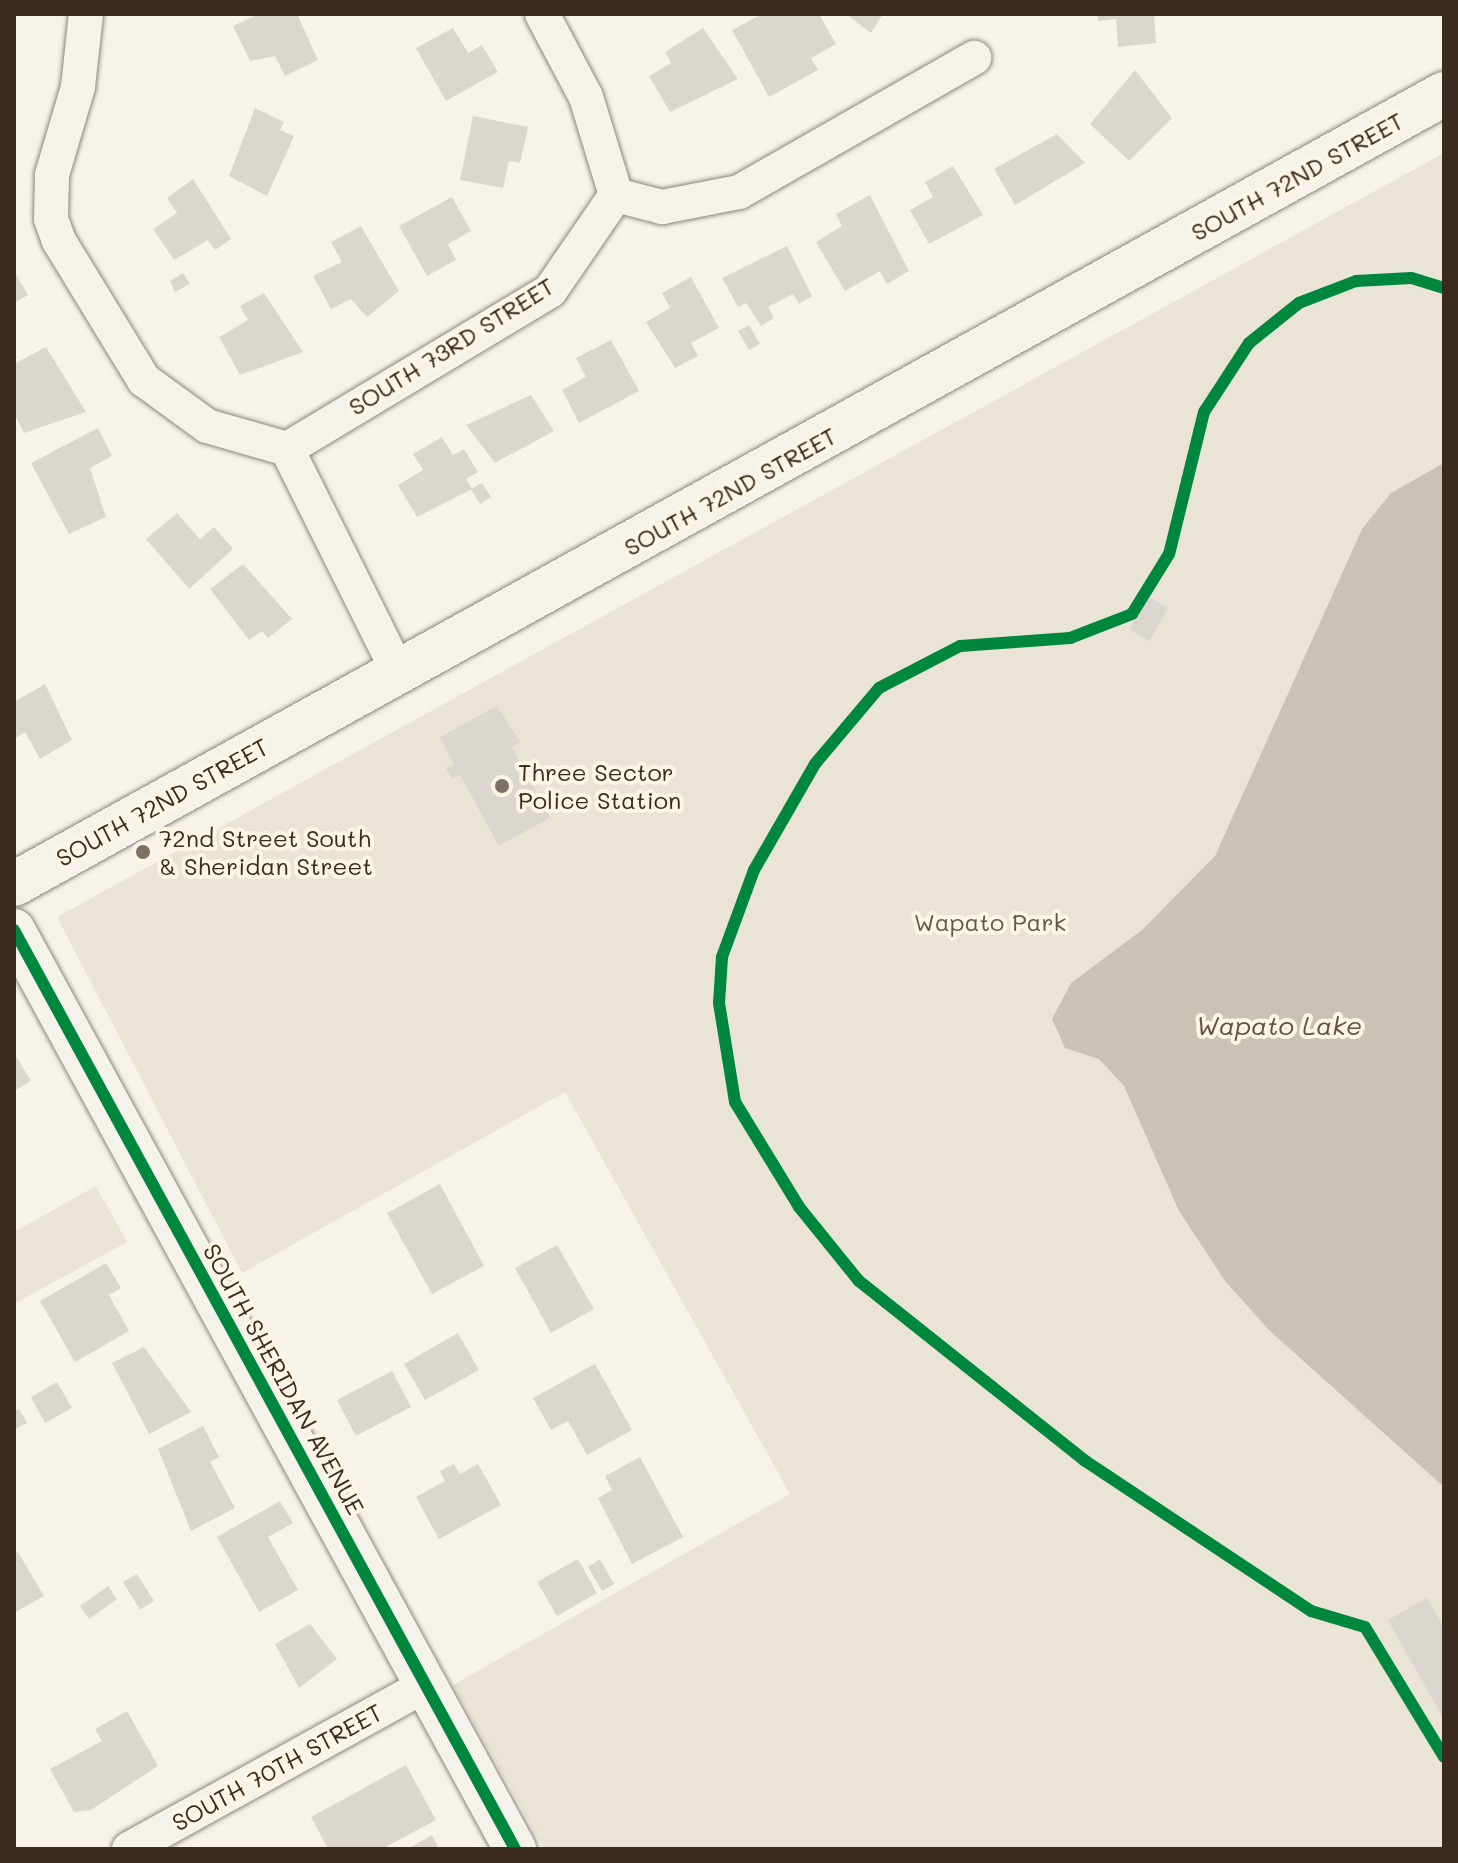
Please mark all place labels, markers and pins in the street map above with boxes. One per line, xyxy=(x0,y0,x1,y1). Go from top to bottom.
place label: Three Sector Police Station xyxy=(518,758,681,814)
marker: Three Sector Police Station xyxy=(493,777,511,795)
place label: 72nd Street South & Sheridan Street xyxy=(159,824,373,880)
marker: 72nd Street South & Sheridan Street xyxy=(134,843,152,861)

